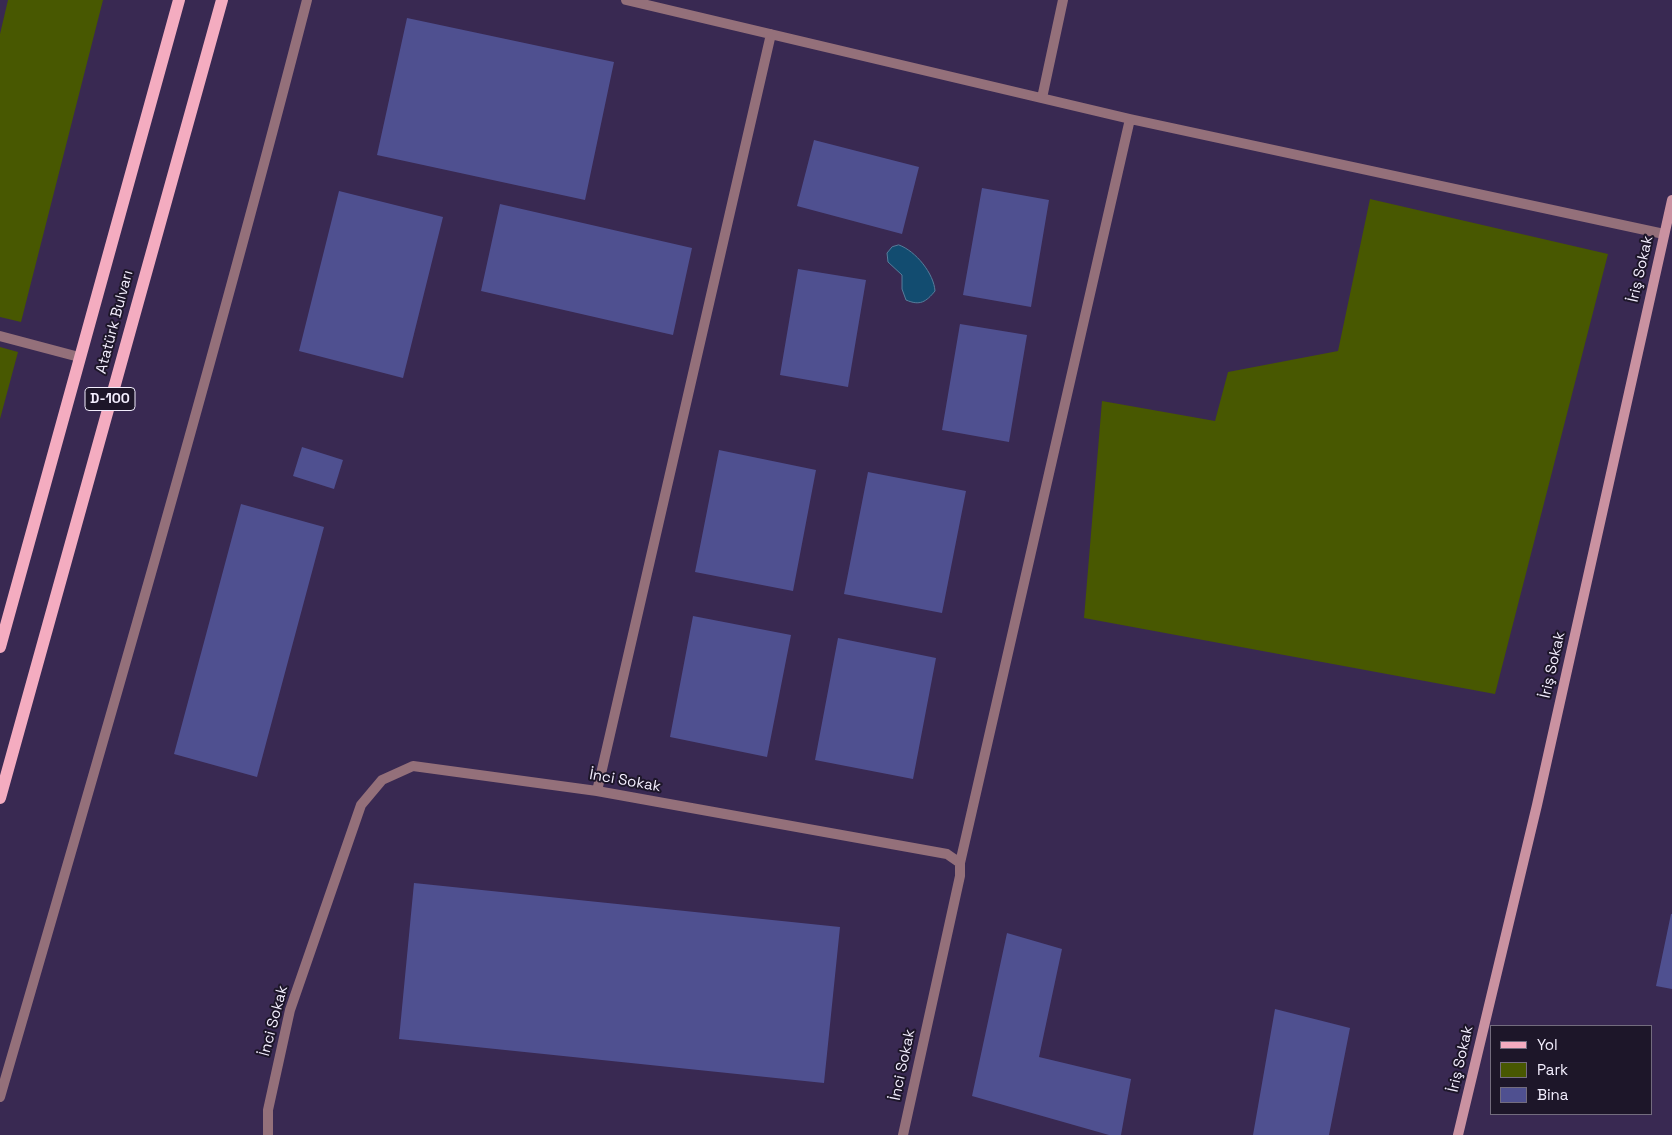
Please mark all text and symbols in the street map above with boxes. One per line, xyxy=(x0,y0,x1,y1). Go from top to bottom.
street label: İriş Sokak xyxy=(1625,234,1657,304)
street label: Atatürk Bulvarı xyxy=(93,268,137,376)
road number: D-100 xyxy=(85,388,135,410)
street label: İriş Sokak xyxy=(1537,630,1569,700)
street label: İnci Sokak xyxy=(588,766,662,796)
street label: İnci Sokak xyxy=(256,984,292,1058)
street label: İriş Sokak xyxy=(1445,1024,1477,1094)
legend xyxy=(1490,1025,1652,1115)
street label: İnci Sokak xyxy=(887,1028,919,1102)
text: Yol xyxy=(1537,1035,1558,1054)
text: Park xyxy=(1537,1060,1568,1079)
text: Bina xyxy=(1537,1085,1568,1104)

